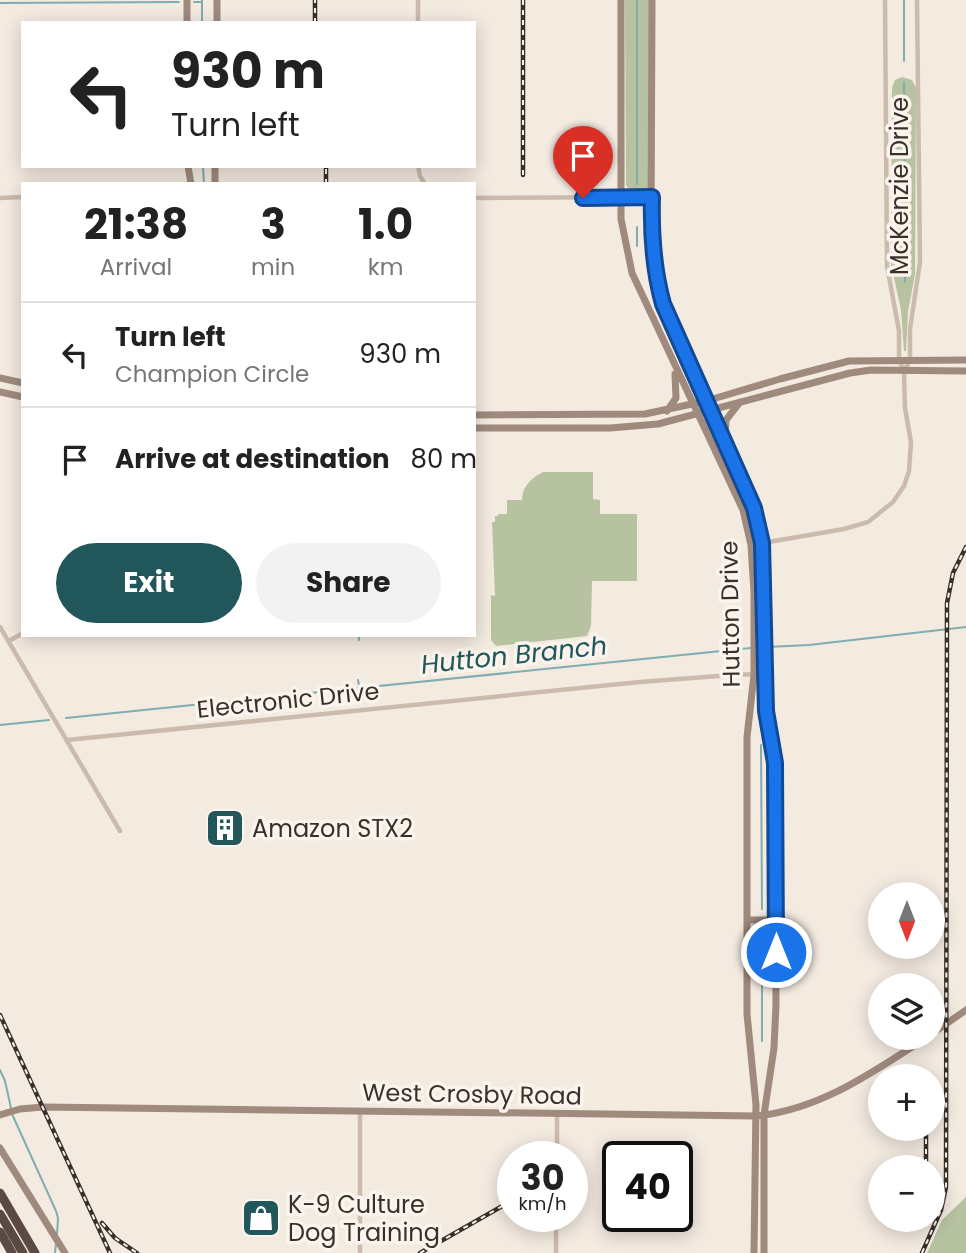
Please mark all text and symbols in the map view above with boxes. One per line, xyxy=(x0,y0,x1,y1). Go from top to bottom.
text: 930 m xyxy=(171,37,325,105)
icon: left xyxy=(56,49,147,140)
street label: McKenzie Drive xyxy=(883,97,916,275)
text: Turn left xyxy=(171,102,300,147)
pin xyxy=(553,126,613,198)
icon: arrive xyxy=(564,137,602,175)
text: 21:38 xyxy=(84,195,188,254)
text: 3 xyxy=(260,195,286,254)
text: 1.0 xyxy=(358,195,413,254)
text: Arrival xyxy=(100,251,172,283)
text: min xyxy=(251,251,295,283)
text: km xyxy=(368,251,403,283)
text: Turn left xyxy=(115,319,226,355)
icon: left xyxy=(56,336,94,374)
text: 930 m xyxy=(359,336,441,372)
text: Champion Circle xyxy=(115,358,309,390)
icon: arrive xyxy=(56,441,94,479)
text: Arrive at destination xyxy=(115,441,390,477)
text: 80 m xyxy=(411,441,477,477)
street label: Hutton Drive xyxy=(712,540,748,688)
button: Exit xyxy=(56,543,242,623)
button: Share xyxy=(256,543,441,623)
water label: Hutton Branch xyxy=(419,627,609,683)
street label: Electronic Drive xyxy=(195,674,381,726)
building icon: Amazon STX2 xyxy=(204,807,246,849)
place label: Amazon STX2 xyxy=(252,812,413,845)
north arrow xyxy=(868,882,945,959)
map controls xyxy=(868,882,945,1232)
position arrow xyxy=(739,915,813,989)
button: layers xyxy=(868,973,945,1050)
button: + xyxy=(868,1064,945,1141)
street label: West Crosby Road xyxy=(362,1076,582,1112)
speed limit sign: 40 xyxy=(602,1141,693,1232)
text: 30 xyxy=(521,1153,565,1202)
button: − xyxy=(868,1155,945,1232)
place label: K-9 Culture Dog Training xyxy=(288,1188,440,1249)
text: km/h xyxy=(519,1191,566,1216)
shop icon: K-9 Culture Dog Training xyxy=(240,1197,282,1239)

